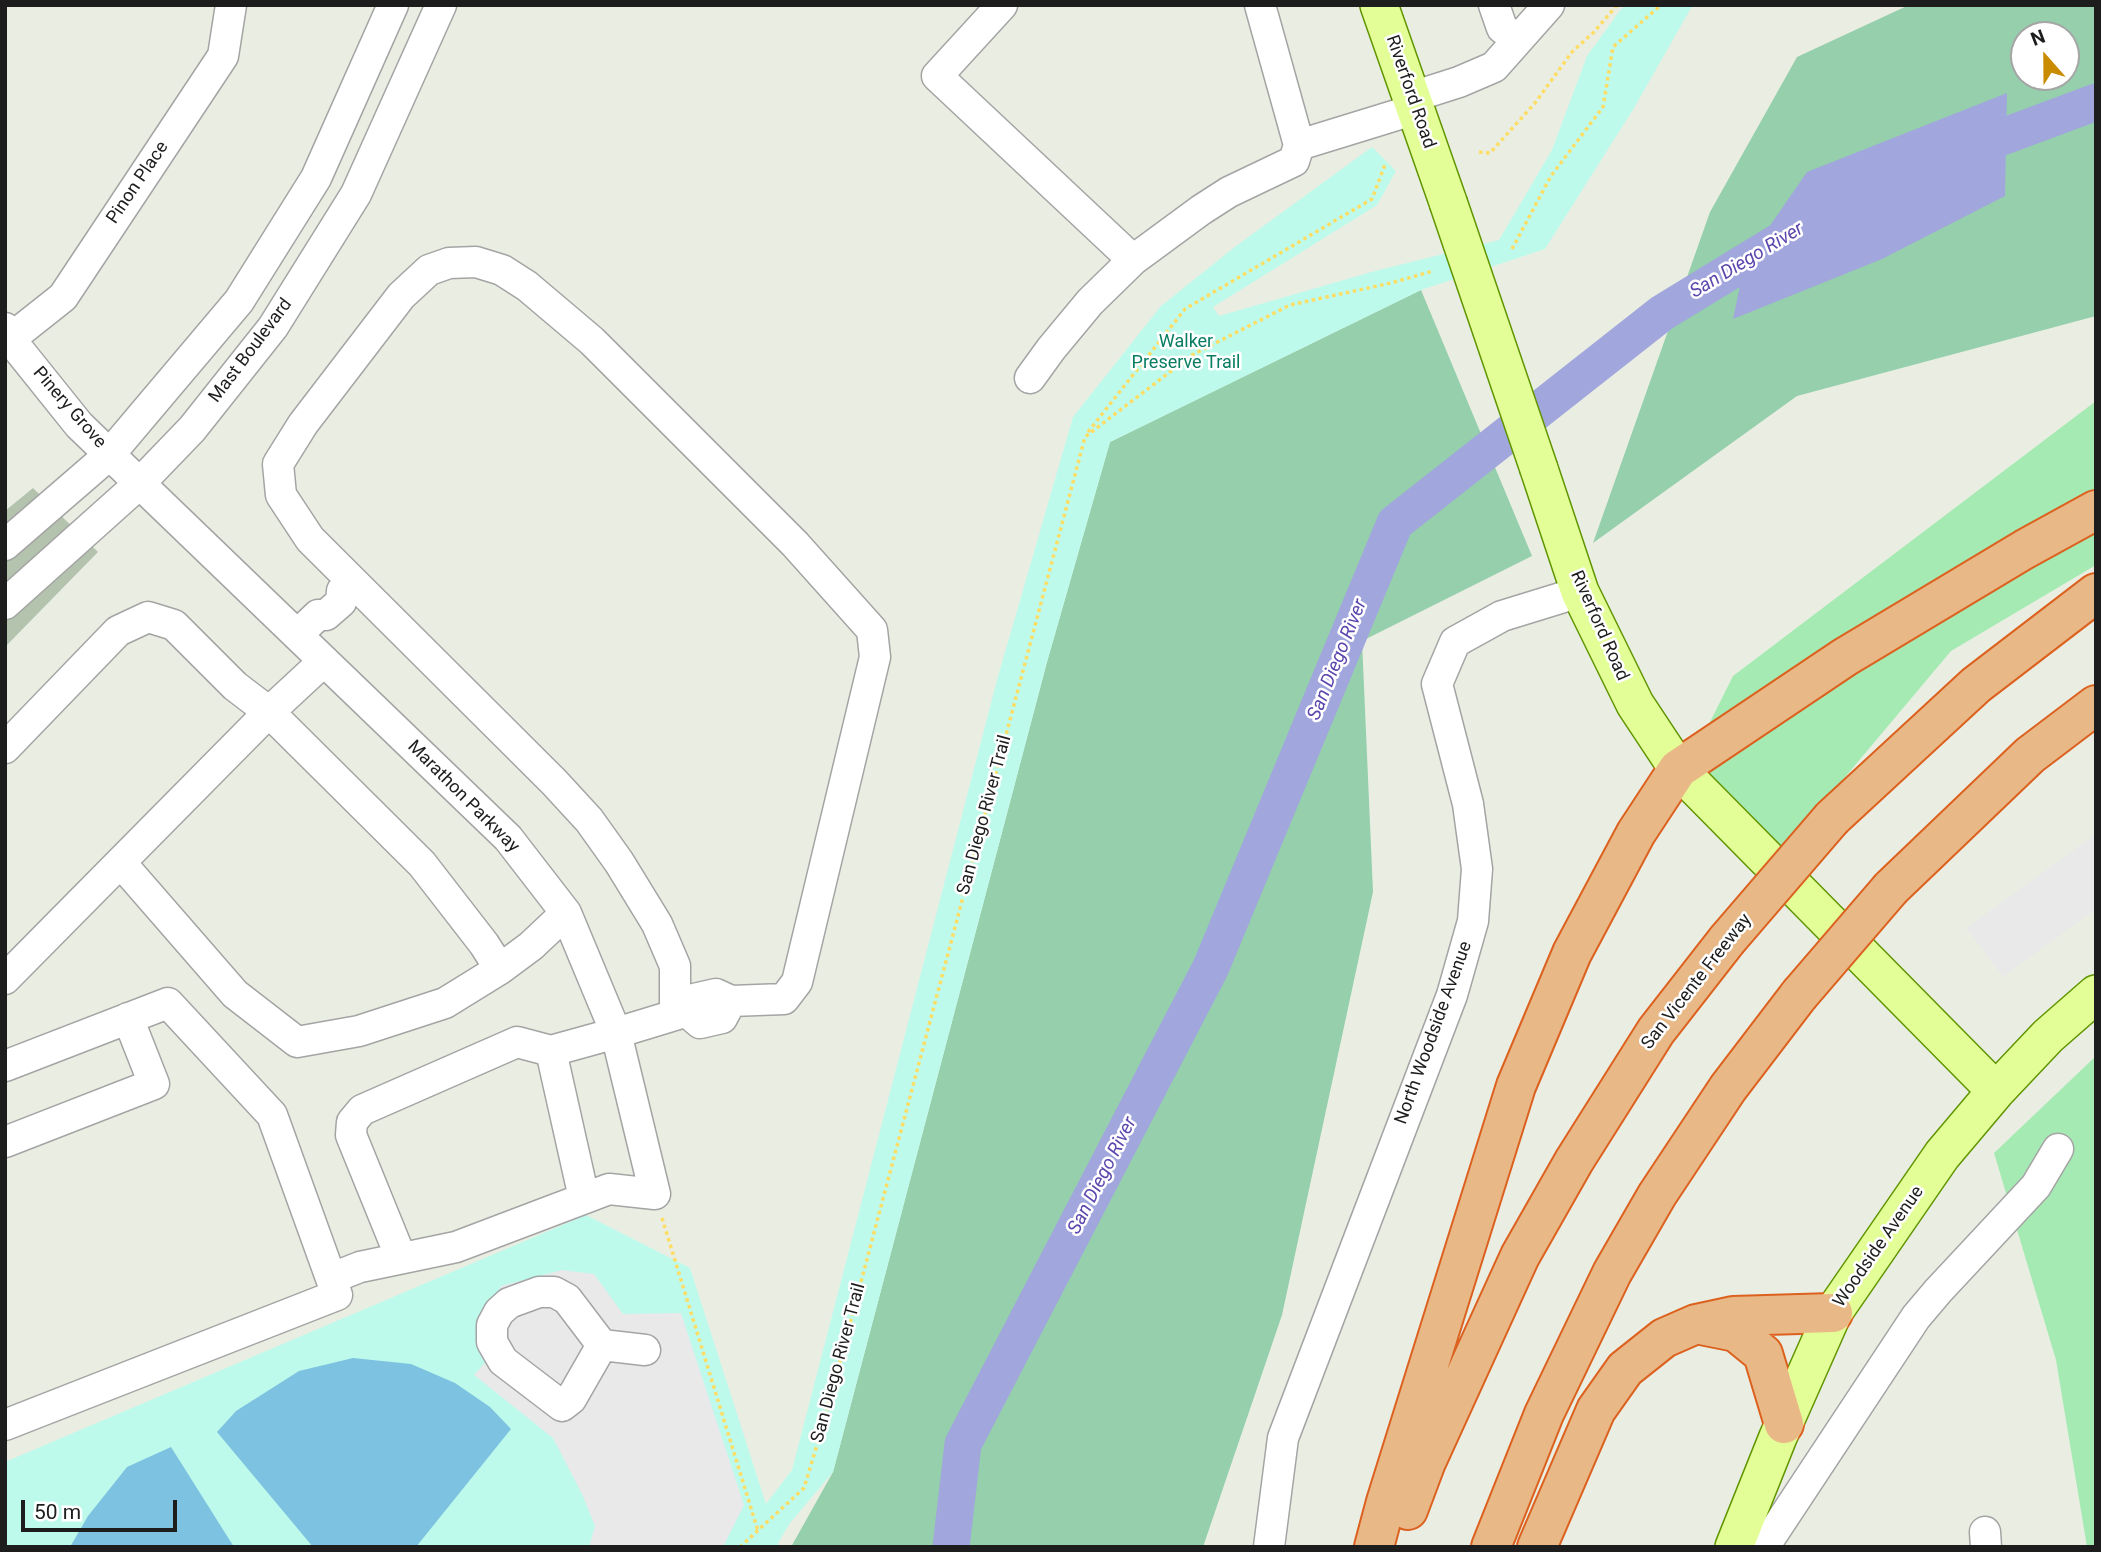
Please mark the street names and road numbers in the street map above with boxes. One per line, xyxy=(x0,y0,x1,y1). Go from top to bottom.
street label: Riverford Road xyxy=(1381,33,1439,151)
street label: Pinon Place xyxy=(103,138,173,228)
street label: Mast Boulevard xyxy=(205,295,297,407)
street label: Pinery Grove xyxy=(28,363,110,453)
street label: Riverford Road xyxy=(1565,568,1633,684)
street label: San Diego River Trail xyxy=(953,733,1017,897)
street label: Marathon Parkway xyxy=(403,737,523,857)
street label: San Vicente Freeway xyxy=(1637,910,1757,1054)
street label: North Woodside Avenue xyxy=(1391,939,1477,1127)
street label: Woodside Avenue xyxy=(1829,1182,1929,1312)
street label: San Diego River Trail xyxy=(807,1281,871,1445)

